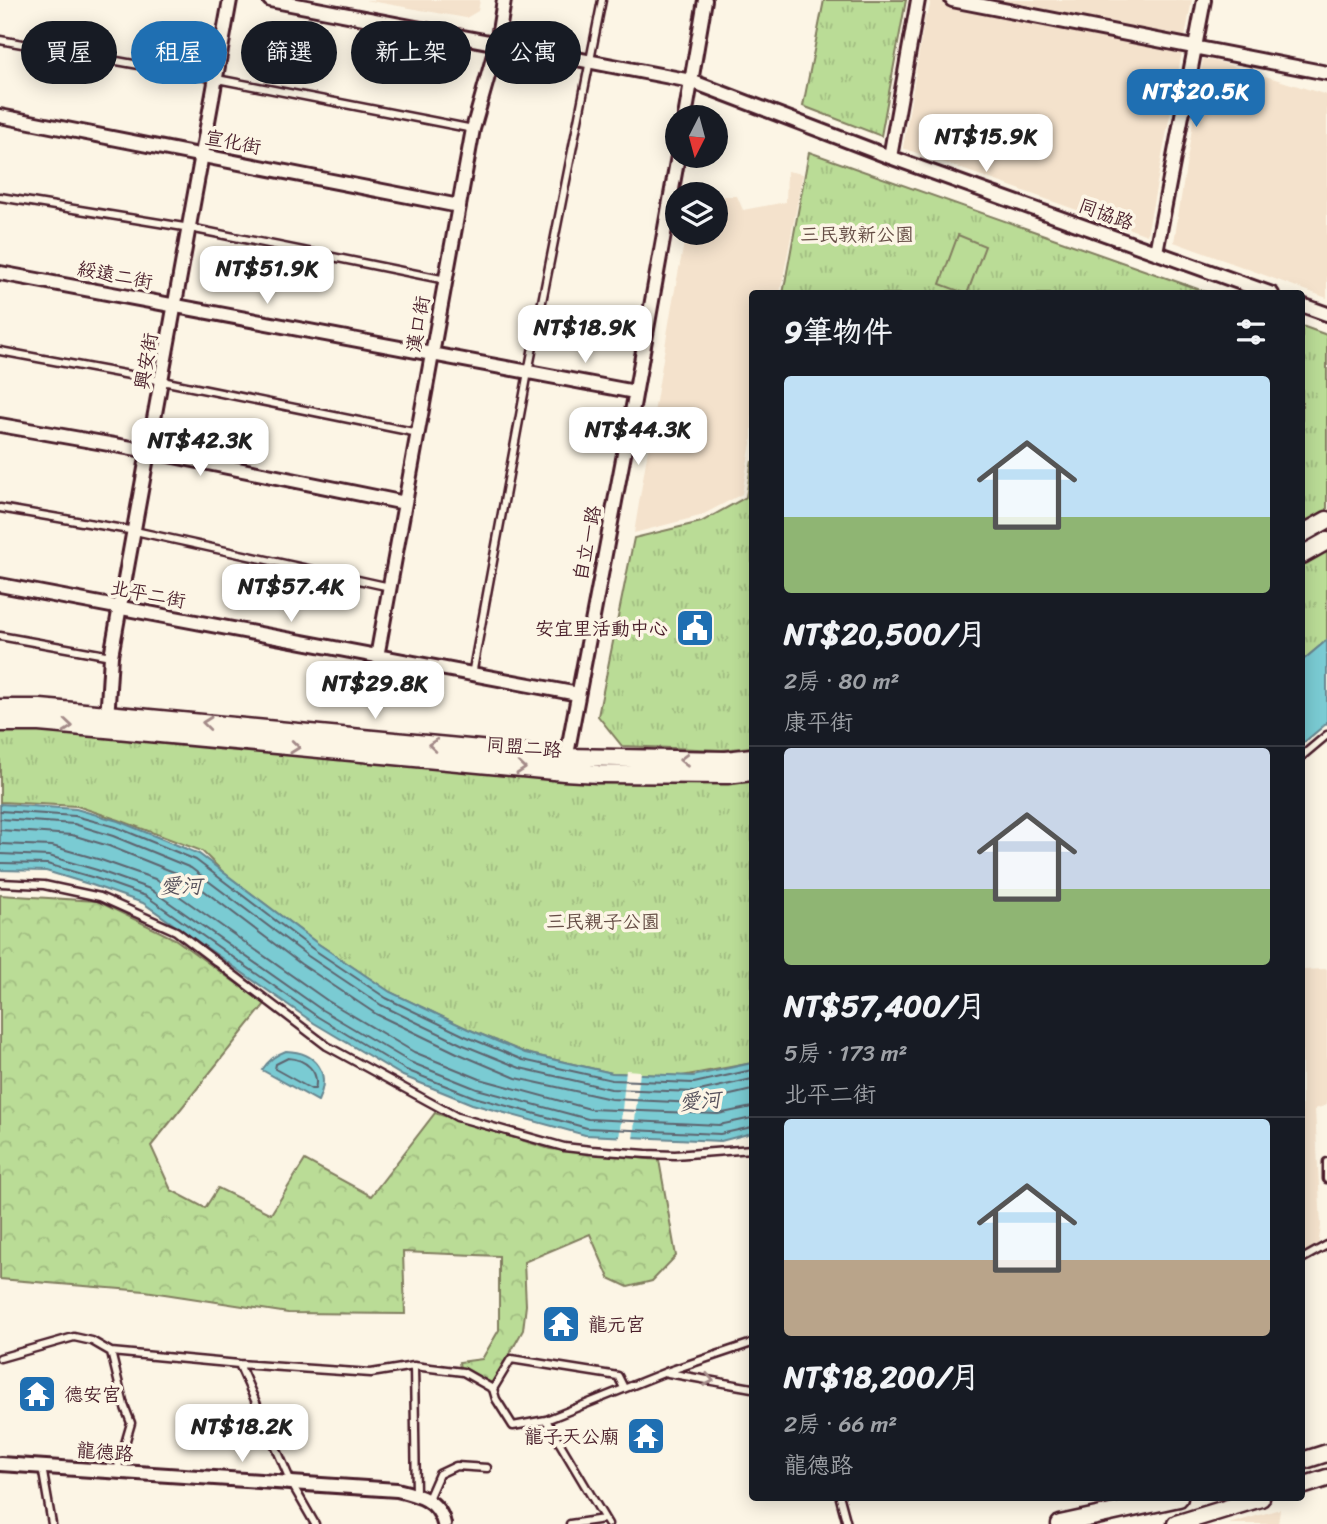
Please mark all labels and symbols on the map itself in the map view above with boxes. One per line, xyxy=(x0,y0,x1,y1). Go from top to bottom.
pin: NT$20.5K xyxy=(1124,69,1268,129)
north arrow xyxy=(665,105,728,168)
pin: NT$15.9K xyxy=(914,114,1058,174)
street label: 宣化街 xyxy=(202,120,264,164)
street label: 同協路 xyxy=(1074,189,1138,239)
park label: 三民敦新公園 xyxy=(800,218,914,251)
pin: NT$51.9K xyxy=(195,246,339,306)
street label: 綏遠二街 xyxy=(75,252,155,298)
street label: 漢口街 xyxy=(397,293,439,355)
pin: NT$18.9K xyxy=(513,306,657,365)
street label: 興安街 xyxy=(125,330,167,392)
pin: NT$44.3K xyxy=(566,407,710,467)
pin: NT$42.3K xyxy=(128,419,272,478)
street label: 自立一路 xyxy=(564,503,610,583)
pin: NT$57.4K xyxy=(219,564,363,624)
street label: 北平二街 xyxy=(108,571,188,617)
public building icon: 安宜里活動中心 xyxy=(674,607,716,649)
place label: 安宜里活動中心 xyxy=(535,612,668,645)
pin: NT$29.8K xyxy=(303,662,447,721)
one-way arrow xyxy=(201,716,212,731)
one-way arrow xyxy=(63,718,74,733)
street label: 同盟二路 xyxy=(485,727,563,767)
one-way arrow xyxy=(427,738,438,753)
one-way arrow xyxy=(289,739,300,754)
one-way arrow xyxy=(679,752,689,768)
one-way arrow xyxy=(515,761,527,776)
water label: 愛河 xyxy=(160,867,205,905)
park label: 三民親子公園 xyxy=(546,905,660,938)
water label: 愛河 xyxy=(677,1080,726,1122)
temple icon: 龍元宮 xyxy=(540,1303,582,1345)
place label: 龍元宮 xyxy=(588,1308,645,1341)
one-way arrow xyxy=(703,1372,715,1387)
temple icon: 德安宮 xyxy=(16,1373,58,1415)
place label: 德安宮 xyxy=(64,1378,121,1411)
pin: NT$18.2K xyxy=(170,1404,314,1464)
temple icon: 龍子天公廟 xyxy=(625,1415,667,1457)
place label: 龍子天公廟 xyxy=(524,1420,619,1453)
street label: 龍德路 xyxy=(75,1434,135,1470)

